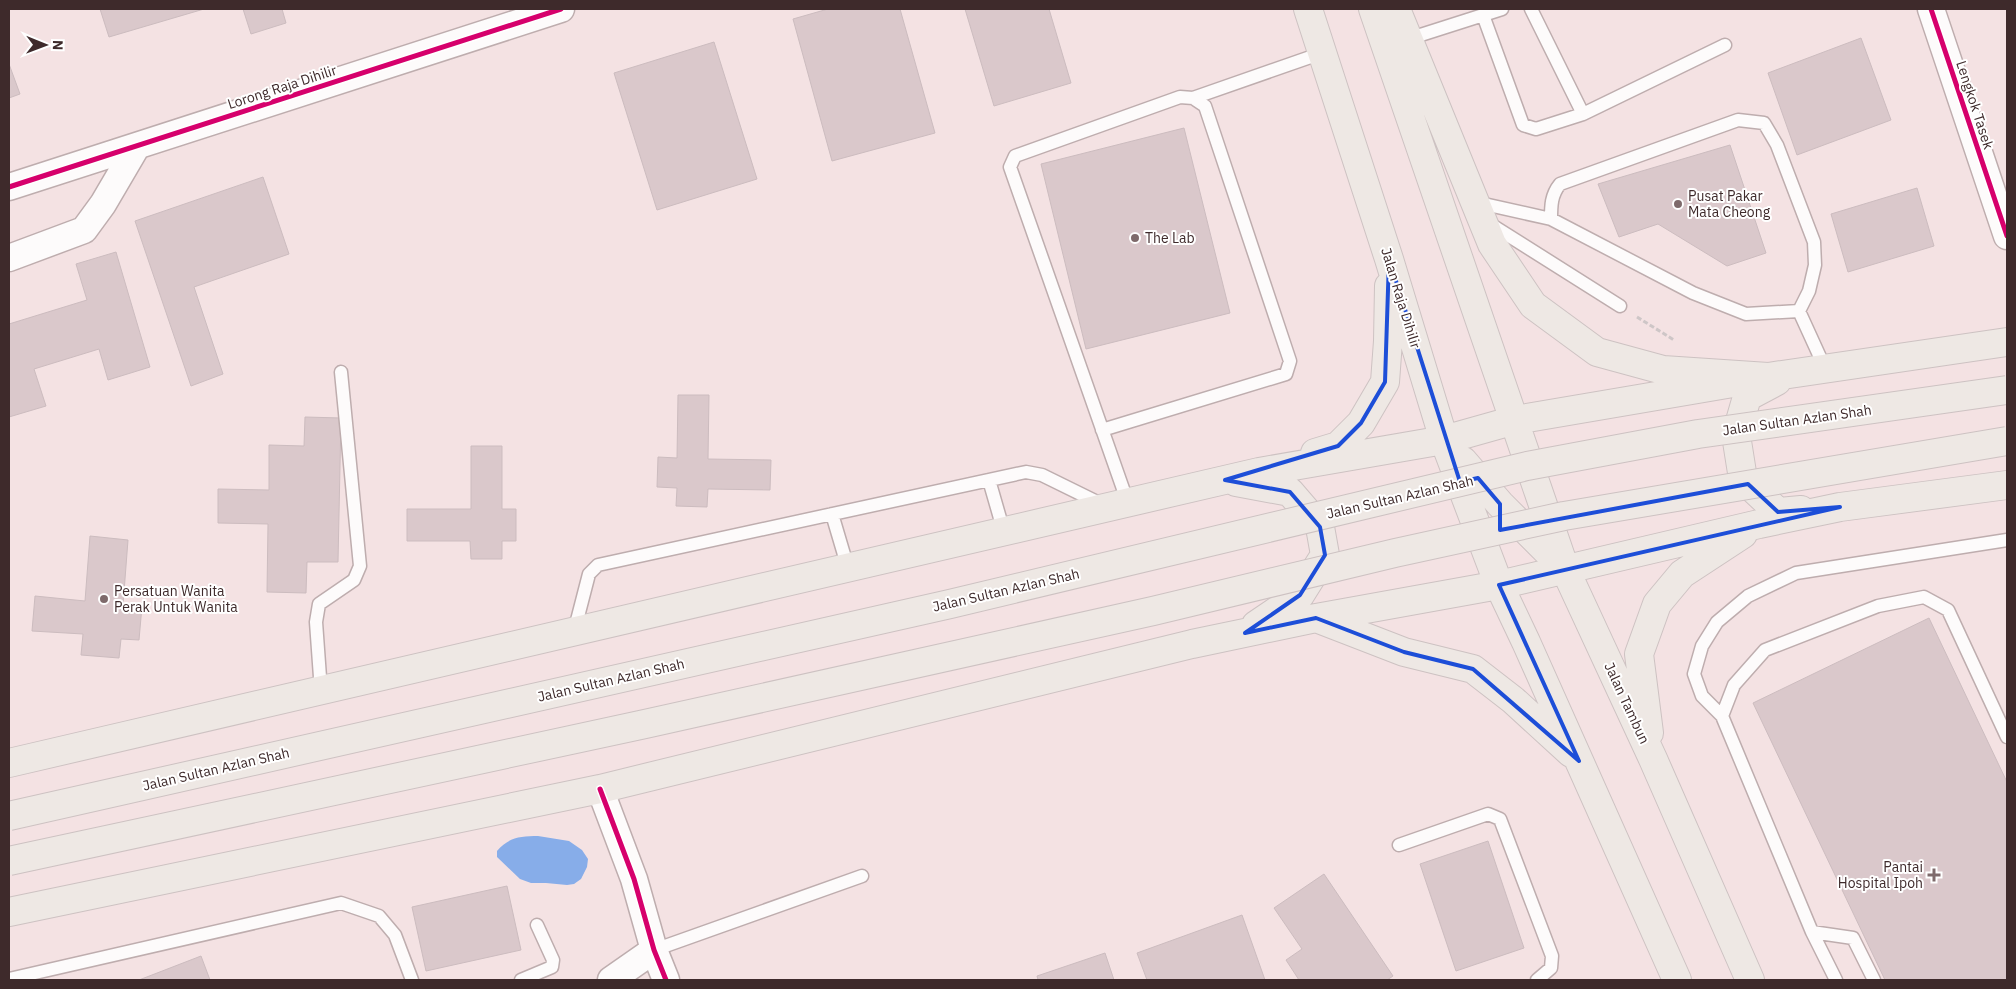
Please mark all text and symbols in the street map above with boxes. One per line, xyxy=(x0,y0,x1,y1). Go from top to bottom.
north arrow xyxy=(20,20,70,70)
text: N xyxy=(49,40,67,50)
street label: Lengkok Tasek xyxy=(1952,58,1998,152)
street label: Lorong Raja Dihilir xyxy=(225,61,339,113)
place label: Pusat Pakar Mata Cheong xyxy=(1688,187,1771,221)
marker: Pusat Pakar Mata Cheong xyxy=(1672,198,1684,210)
place label: The Lab xyxy=(1145,229,1195,247)
marker: The Lab xyxy=(1129,232,1141,244)
street label: Jalan Raja Dihilir xyxy=(1377,245,1425,351)
street label: Jalan Sultan Azlan Shah xyxy=(1721,401,1873,439)
street label: Jalan Sultan Azlan Shah xyxy=(1325,471,1475,523)
street label: Jalan Sultan Azlan Shah xyxy=(931,564,1081,616)
place label: Persatuan Wanita Perak Untuk Wanita xyxy=(114,582,238,616)
marker: Persatuan Wanita Perak Untuk Wanita xyxy=(98,593,110,605)
street label: Jalan Sultan Azlan Shah xyxy=(536,654,686,706)
street label: Jalan Tambun xyxy=(1600,659,1654,747)
street label: Jalan Sultan Azlan Shah xyxy=(141,743,291,795)
place label: Pantai Hospital Ipoh xyxy=(1838,858,1923,892)
marker: Pantai Hospital Ipoh xyxy=(1927,868,1941,882)

